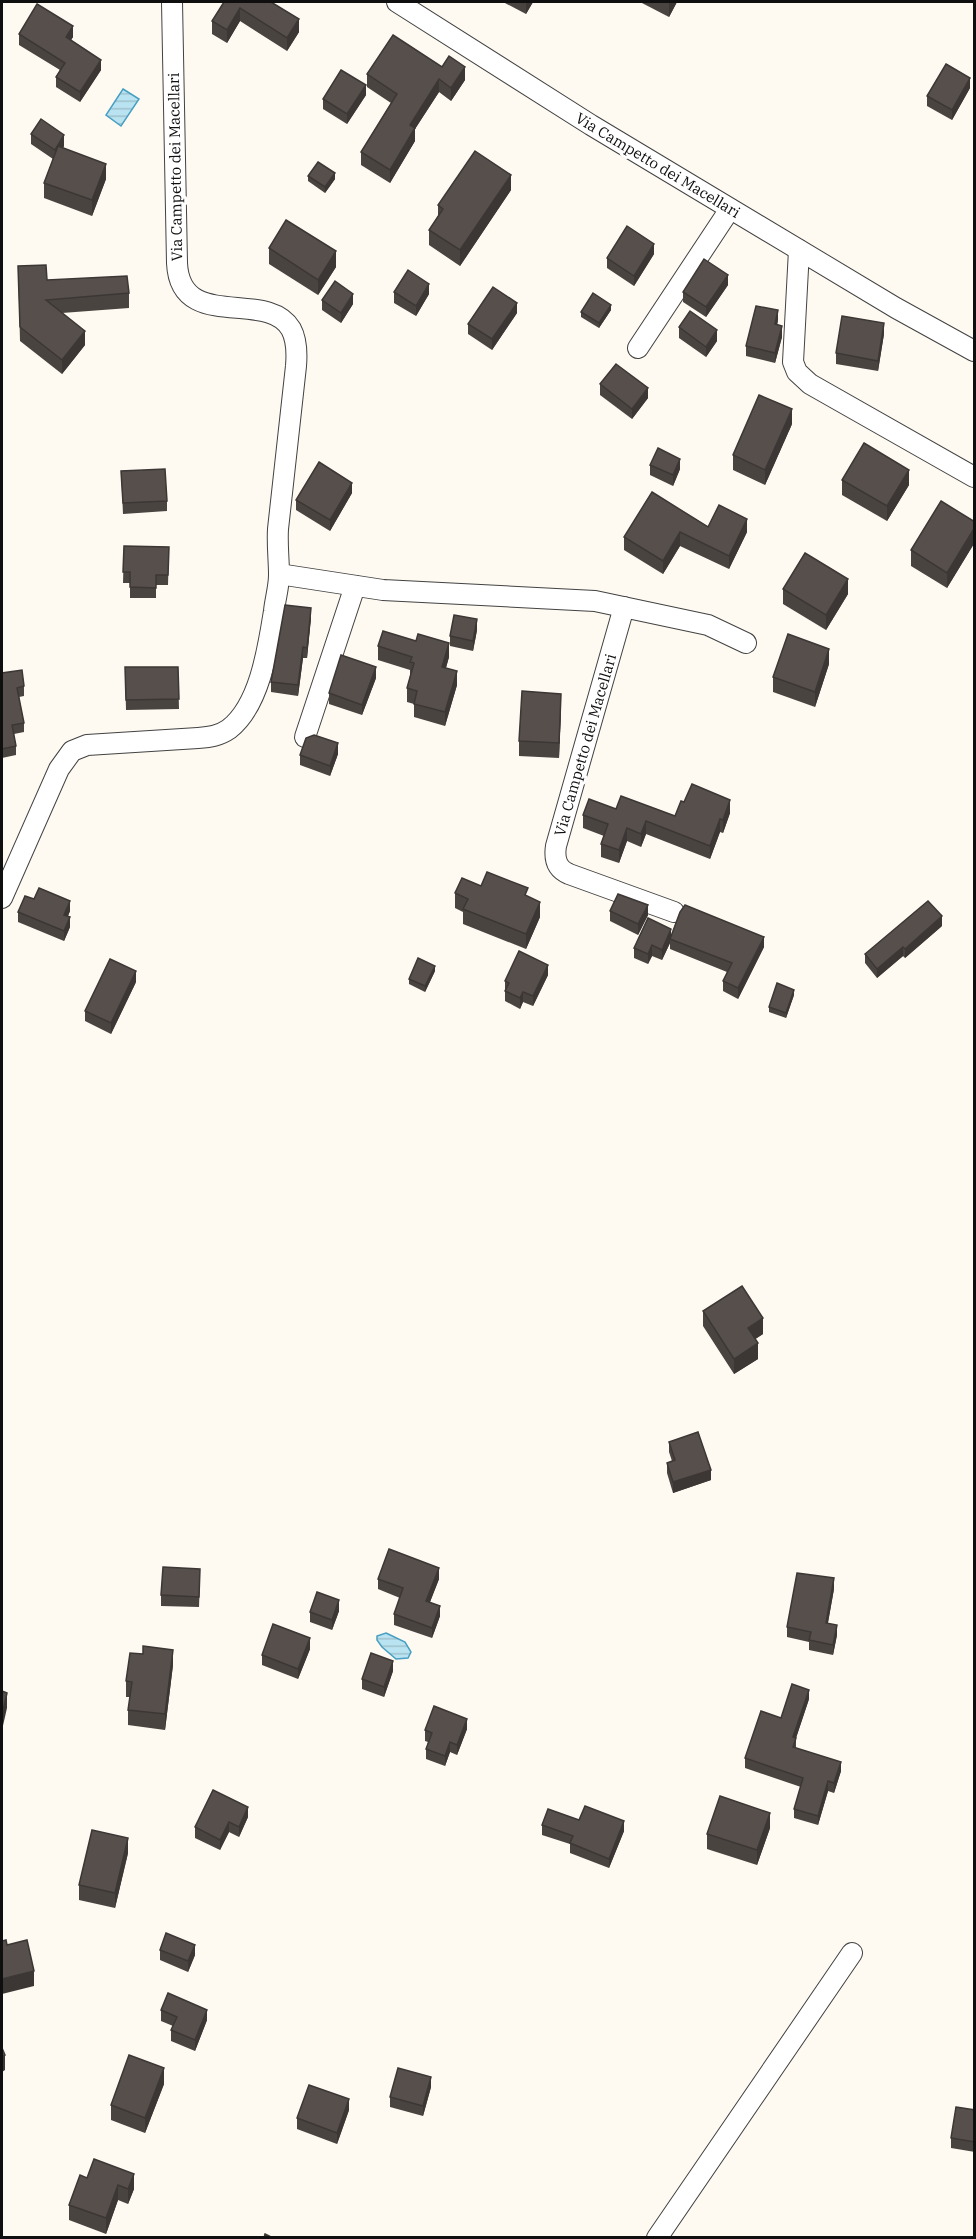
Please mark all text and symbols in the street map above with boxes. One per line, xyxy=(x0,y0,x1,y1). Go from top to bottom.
street label: Via Campetto dei Macellari xyxy=(164,72,186,262)
street label: Via Campetto dei Macellari xyxy=(572,108,744,222)
street label: Via Campetto dei Macellari xyxy=(550,651,620,838)

